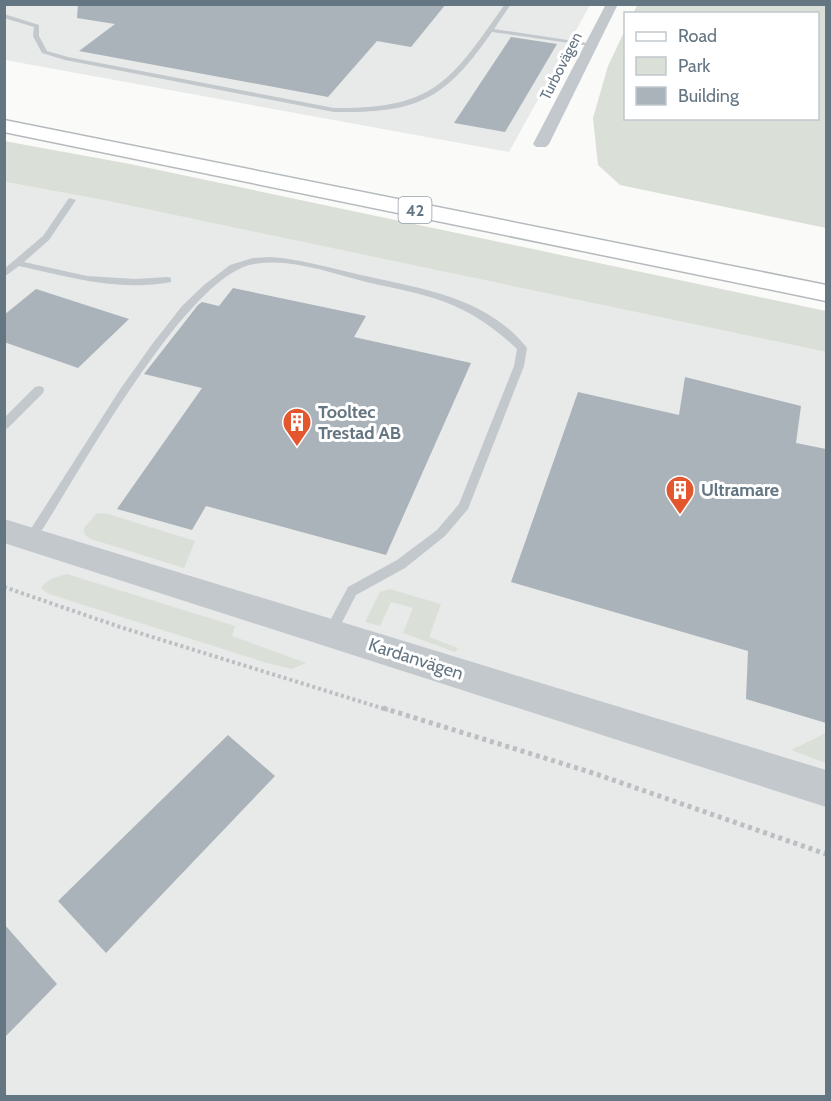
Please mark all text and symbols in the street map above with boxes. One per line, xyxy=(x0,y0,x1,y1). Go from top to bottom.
legend xyxy=(624,12,819,120)
text: Road xyxy=(678,25,717,47)
street label: Turbovägen xyxy=(536,29,586,103)
text: Park xyxy=(678,55,711,77)
text: Building xyxy=(678,85,740,107)
road number: 42 xyxy=(398,197,432,223)
place label: Tooltec Trestad AB xyxy=(318,401,401,444)
building icon: Tooltec Trestad AB xyxy=(281,406,313,448)
building icon: Ultramare xyxy=(664,474,696,516)
place label: Ultramare xyxy=(701,479,779,501)
street label: Kardanvägen xyxy=(366,633,466,685)

